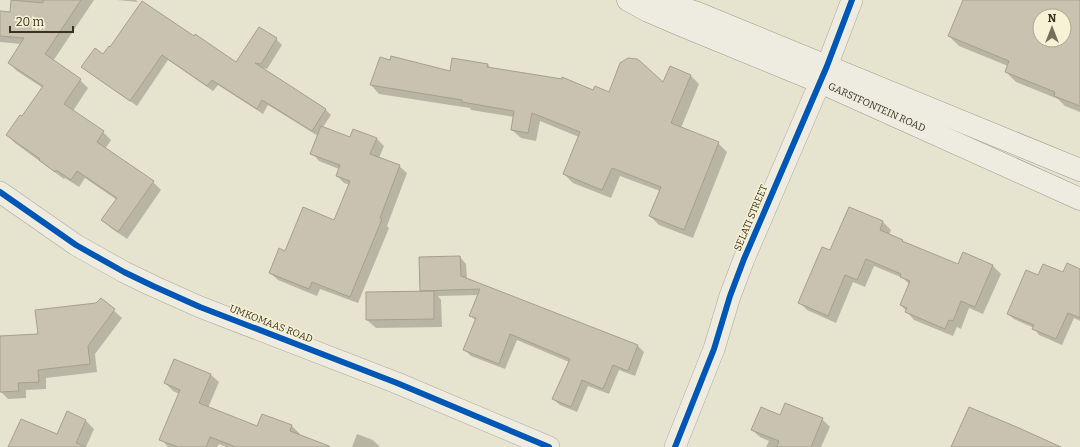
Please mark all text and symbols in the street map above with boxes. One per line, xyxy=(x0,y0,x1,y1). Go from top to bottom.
scale bar xyxy=(10,8,73,34)
north arrow xyxy=(1032,8,1072,48)
text: N xyxy=(1048,12,1057,25)
text: 20 m xyxy=(16,15,45,29)
street label: GARSTFONTEIN ROAD xyxy=(826,80,927,135)
street label: SELATI STREET xyxy=(732,183,770,253)
street label: UMKOMAAS ROAD xyxy=(228,303,314,345)

